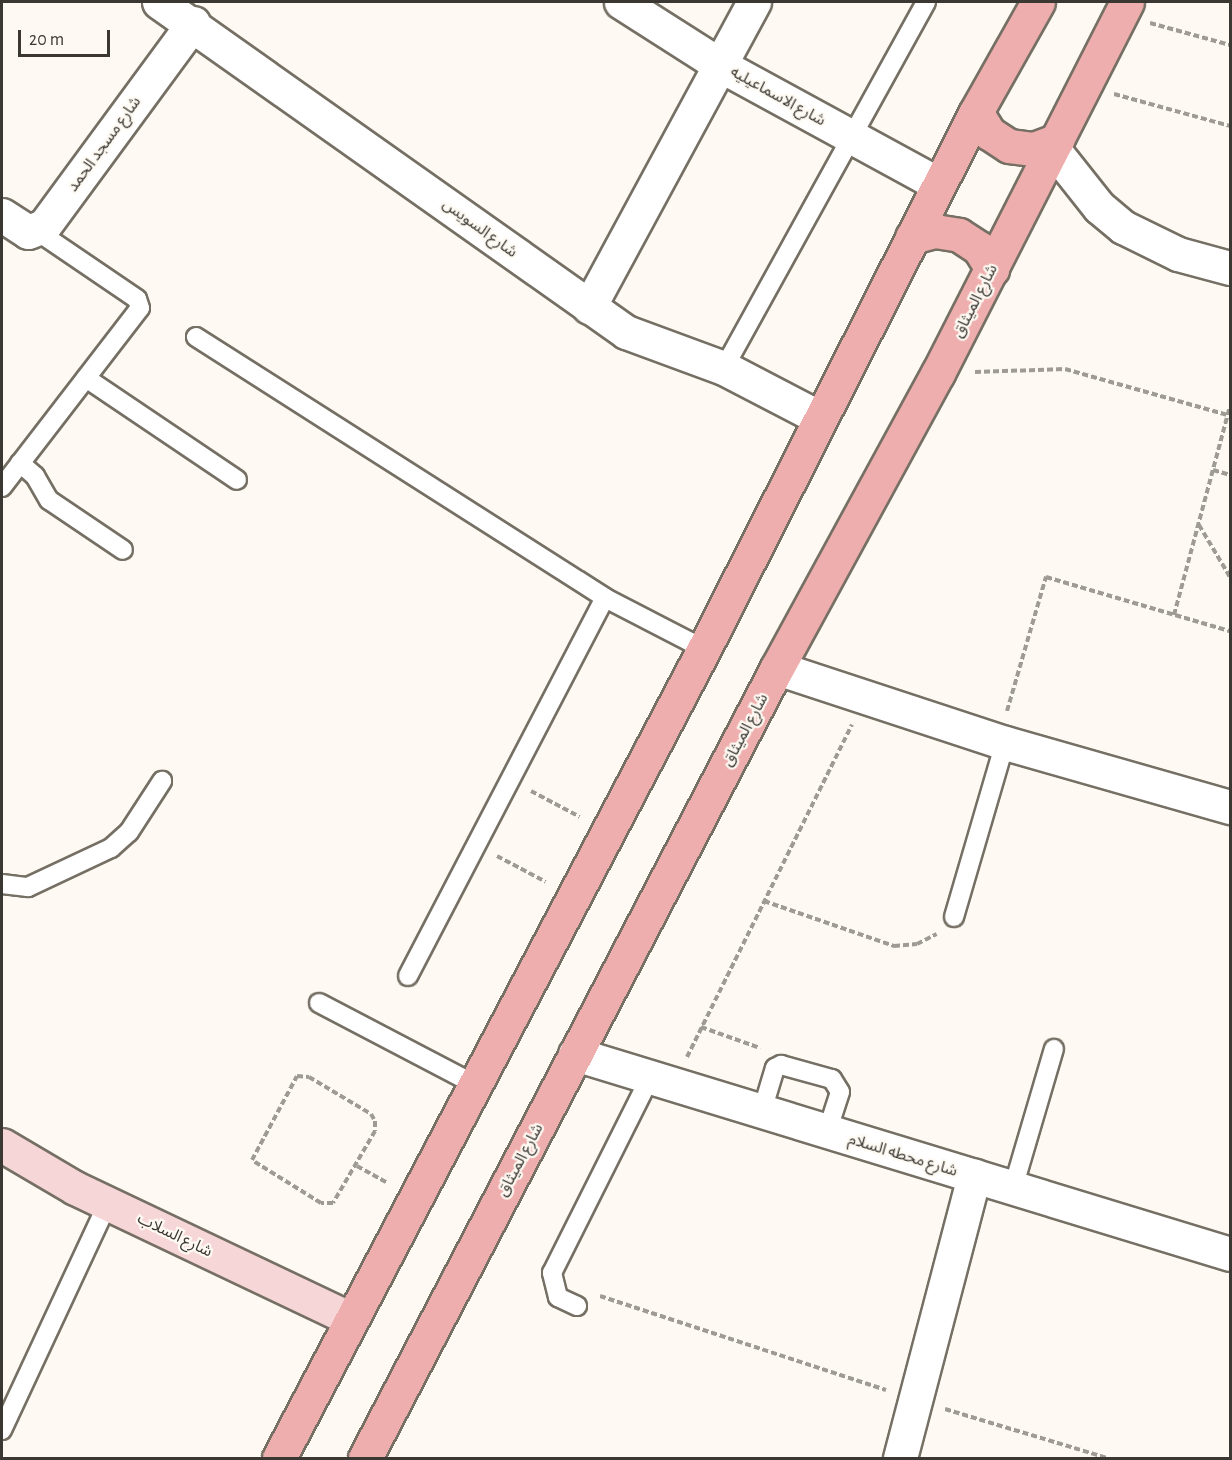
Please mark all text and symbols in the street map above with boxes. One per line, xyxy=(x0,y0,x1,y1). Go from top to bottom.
scale bar xyxy=(21,18,112,56)
text: 20 m xyxy=(29,31,64,49)
street label: شارع الاسماعيليه xyxy=(727,62,829,130)
street label: شارع مسجد الحمد xyxy=(63,93,145,195)
street label: شارع السويس xyxy=(439,194,521,262)
street label: شارع الميثاق xyxy=(948,261,1002,341)
street label: شارع الميثاق xyxy=(718,690,772,770)
street label: شارع الميثاق xyxy=(493,1120,547,1200)
street label: شارع محطه السلام xyxy=(846,1129,960,1181)
street label: شارع السلاب xyxy=(134,1209,216,1261)

